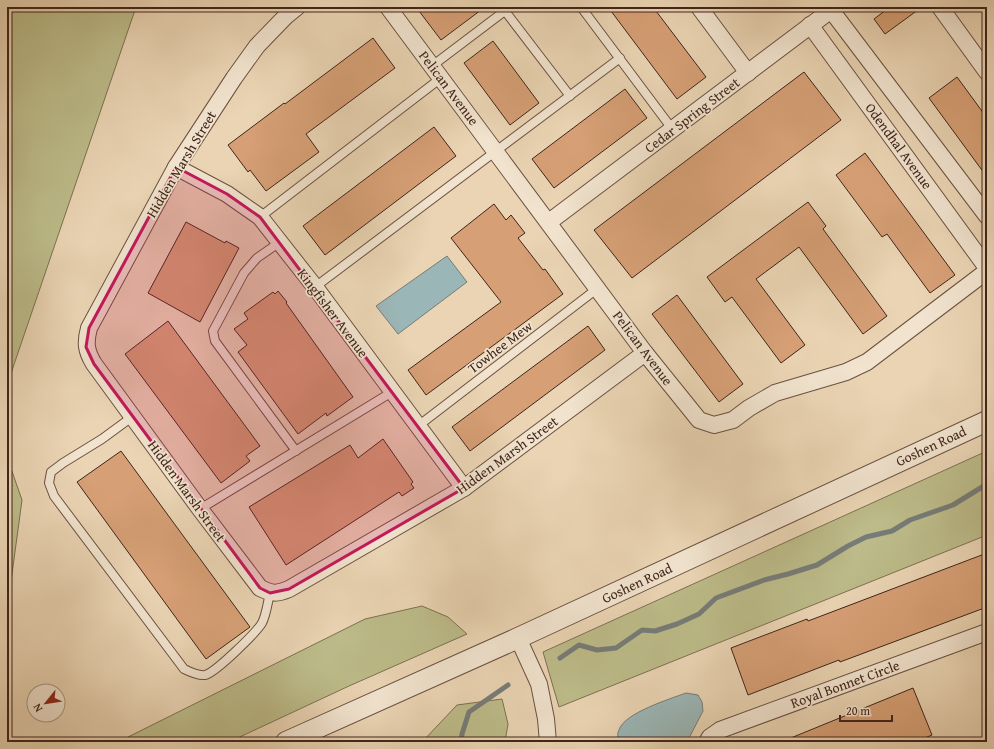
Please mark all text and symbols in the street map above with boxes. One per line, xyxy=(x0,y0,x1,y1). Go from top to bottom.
street label: Pelican Avenue xyxy=(414,47,484,130)
street label: Cedar Spring Street xyxy=(640,73,744,157)
street label: Odendhal Avenue xyxy=(861,99,937,194)
street label: Hidden Marsh Street xyxy=(141,107,221,221)
street label: Kingfisher Avenue xyxy=(293,264,374,362)
street label: Pelican Avenue xyxy=(608,307,678,390)
street label: Towhee Mew xyxy=(464,316,537,378)
street label: Hidden Marsh Street xyxy=(452,411,562,499)
street label: Goshen Road xyxy=(893,421,970,471)
street label: Hidden Marsh Street xyxy=(143,436,231,546)
street label: Goshen Road xyxy=(599,558,676,608)
street label: Royal Bonnet Circle xyxy=(788,655,903,713)
north arrow xyxy=(26,683,66,723)
scale bar xyxy=(840,697,892,723)
text: N xyxy=(28,700,46,715)
text: 20 m xyxy=(846,702,870,719)

